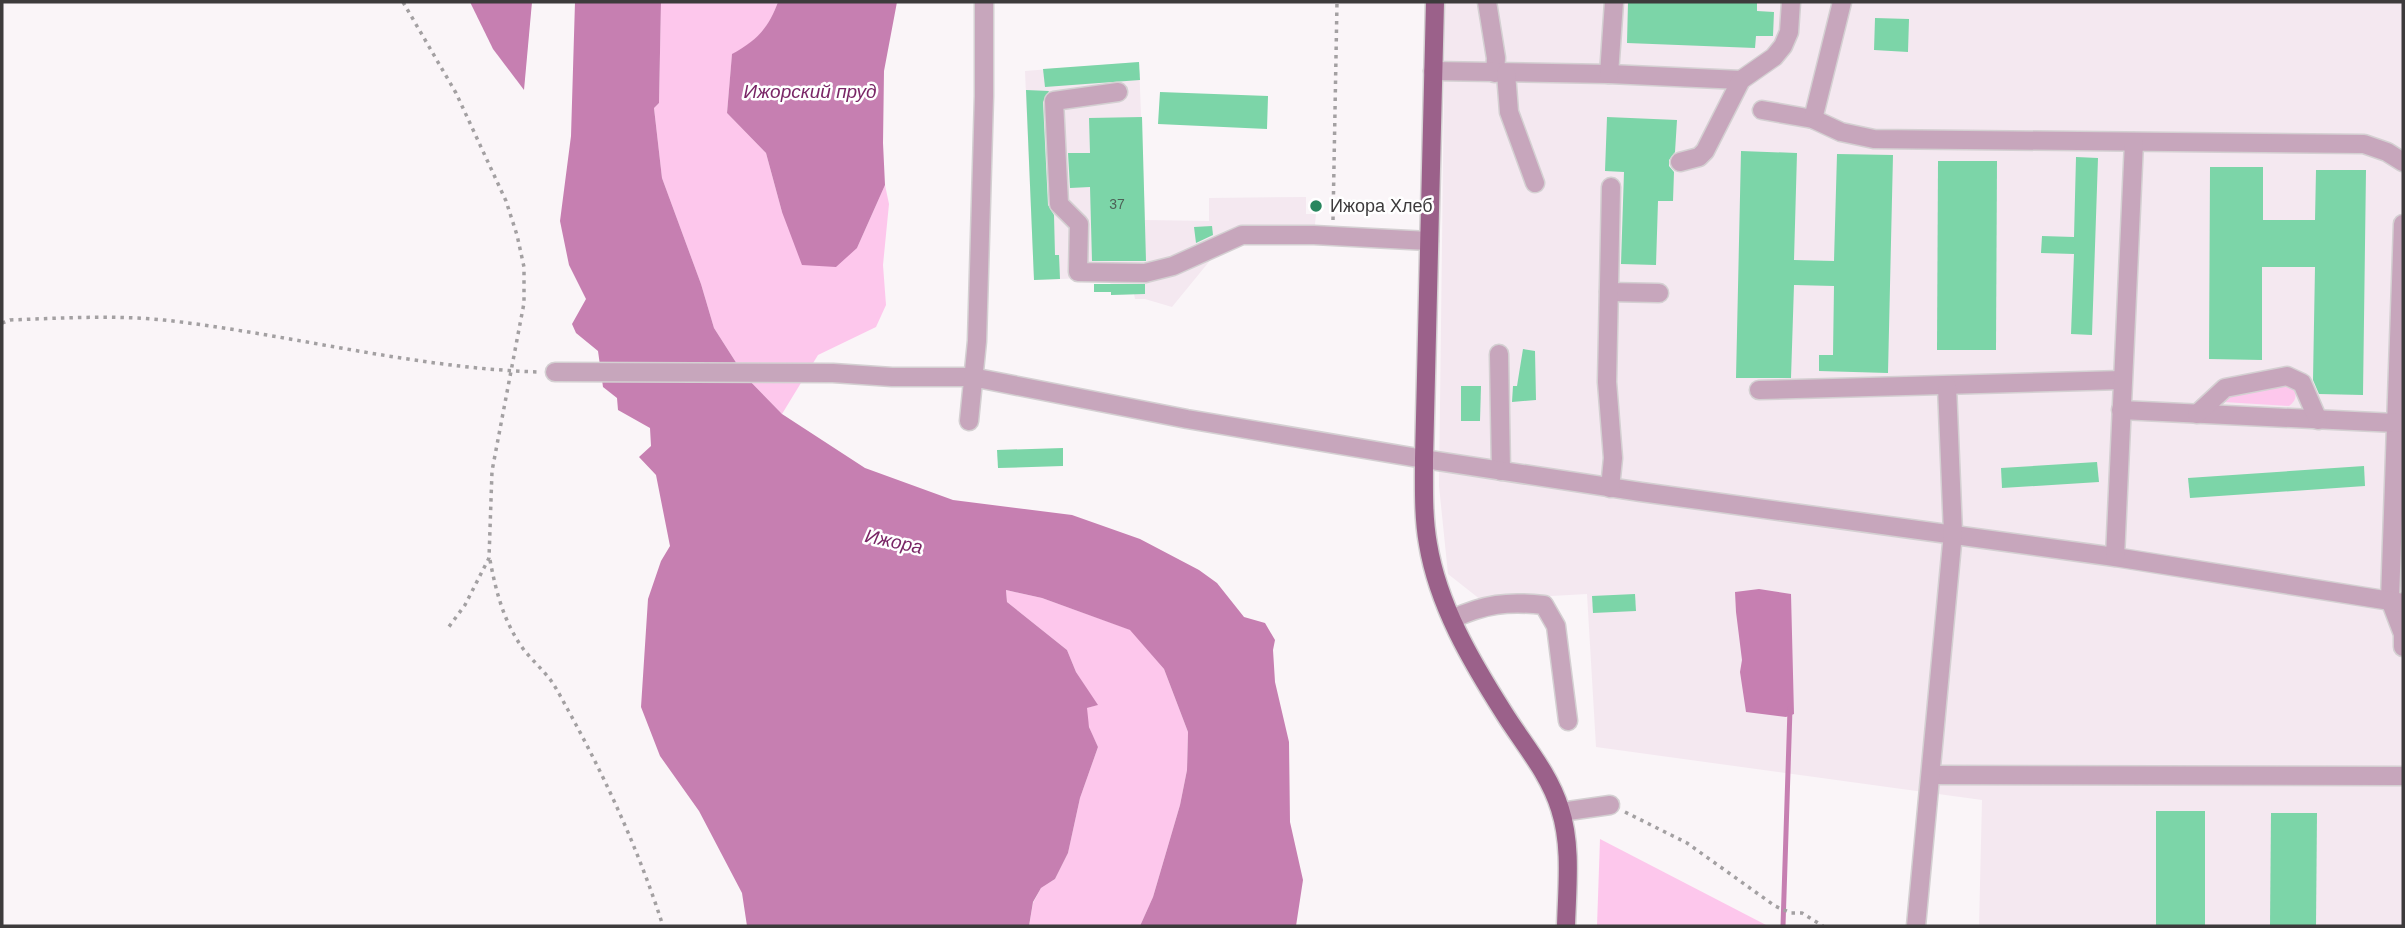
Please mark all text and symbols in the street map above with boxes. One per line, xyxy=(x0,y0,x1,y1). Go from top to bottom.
water label: Ижорский пруд xyxy=(743,81,877,102)
house number: 37 xyxy=(1109,196,1125,212)
place label: Ижора Хлеб xyxy=(1330,196,1433,216)
marker: Ижора Хлеб xyxy=(1308,198,1324,214)
water label: Ижора xyxy=(863,525,925,558)

